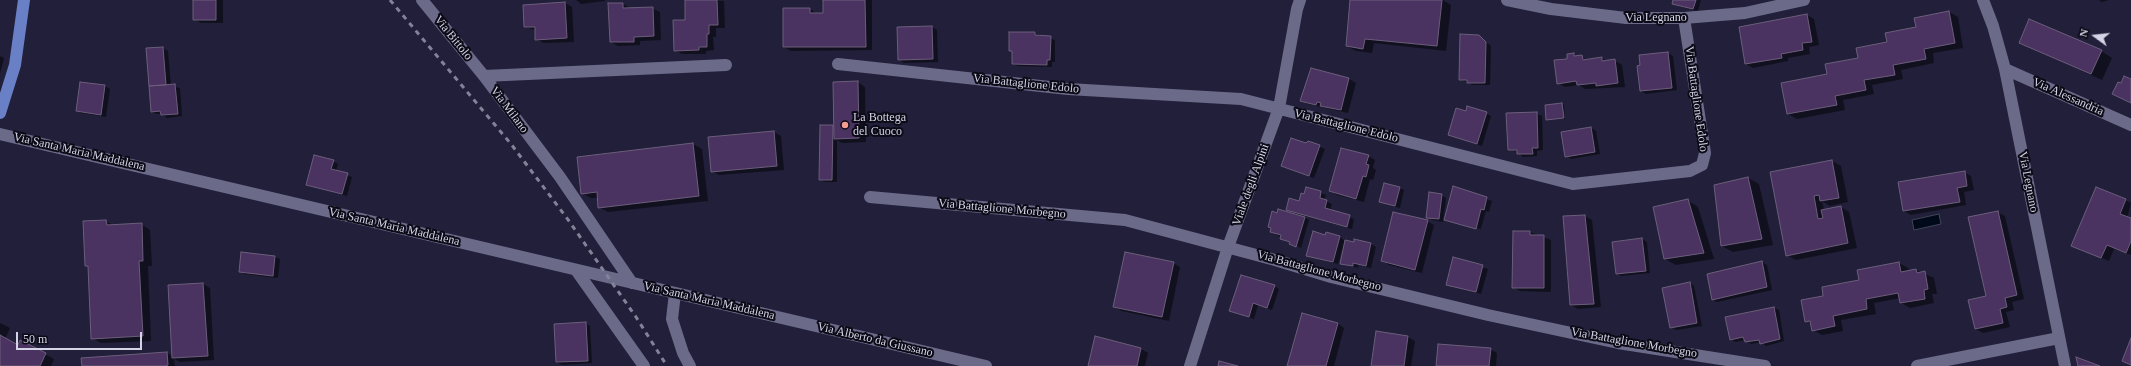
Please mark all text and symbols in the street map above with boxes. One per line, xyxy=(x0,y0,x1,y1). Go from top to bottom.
street label: Via Legnano xyxy=(1625,11,1687,25)
street label: Via Bittolo xyxy=(431,13,475,63)
north arrow xyxy=(2075,16,2115,56)
text: N xyxy=(2077,28,2090,38)
street label: Via Battaglione Edolo xyxy=(1681,45,1711,153)
street label: Via Battaglione Edolo xyxy=(972,71,1080,97)
street label: Via Alessandria xyxy=(2030,75,2106,119)
street label: Via Milano xyxy=(487,84,531,136)
street label: Via Battaglione Edolo xyxy=(1293,106,1399,146)
place label: La Bottega del Cuoco xyxy=(853,111,906,139)
marker: La Bottega del Cuoco xyxy=(840,120,850,130)
street label: Via Santa Maria Maddalena xyxy=(12,130,146,174)
street label: Viale degli Alpini xyxy=(1230,142,1272,228)
street label: Via Legnano xyxy=(2015,150,2041,214)
street label: Via Battaglione Morbegno xyxy=(938,196,1066,222)
street label: Via Santa Maria Maddalena xyxy=(327,205,461,249)
street label: Via Battaglione Morbegno xyxy=(1255,247,1383,295)
street label: Via Santa Maria Maddalena xyxy=(642,279,776,323)
street label: Via Alberto da Giussano xyxy=(816,320,934,360)
scale bar xyxy=(18,324,144,350)
street label: Via Battaglione Morbegno xyxy=(1570,325,1698,361)
text: 50 m xyxy=(23,332,47,346)

